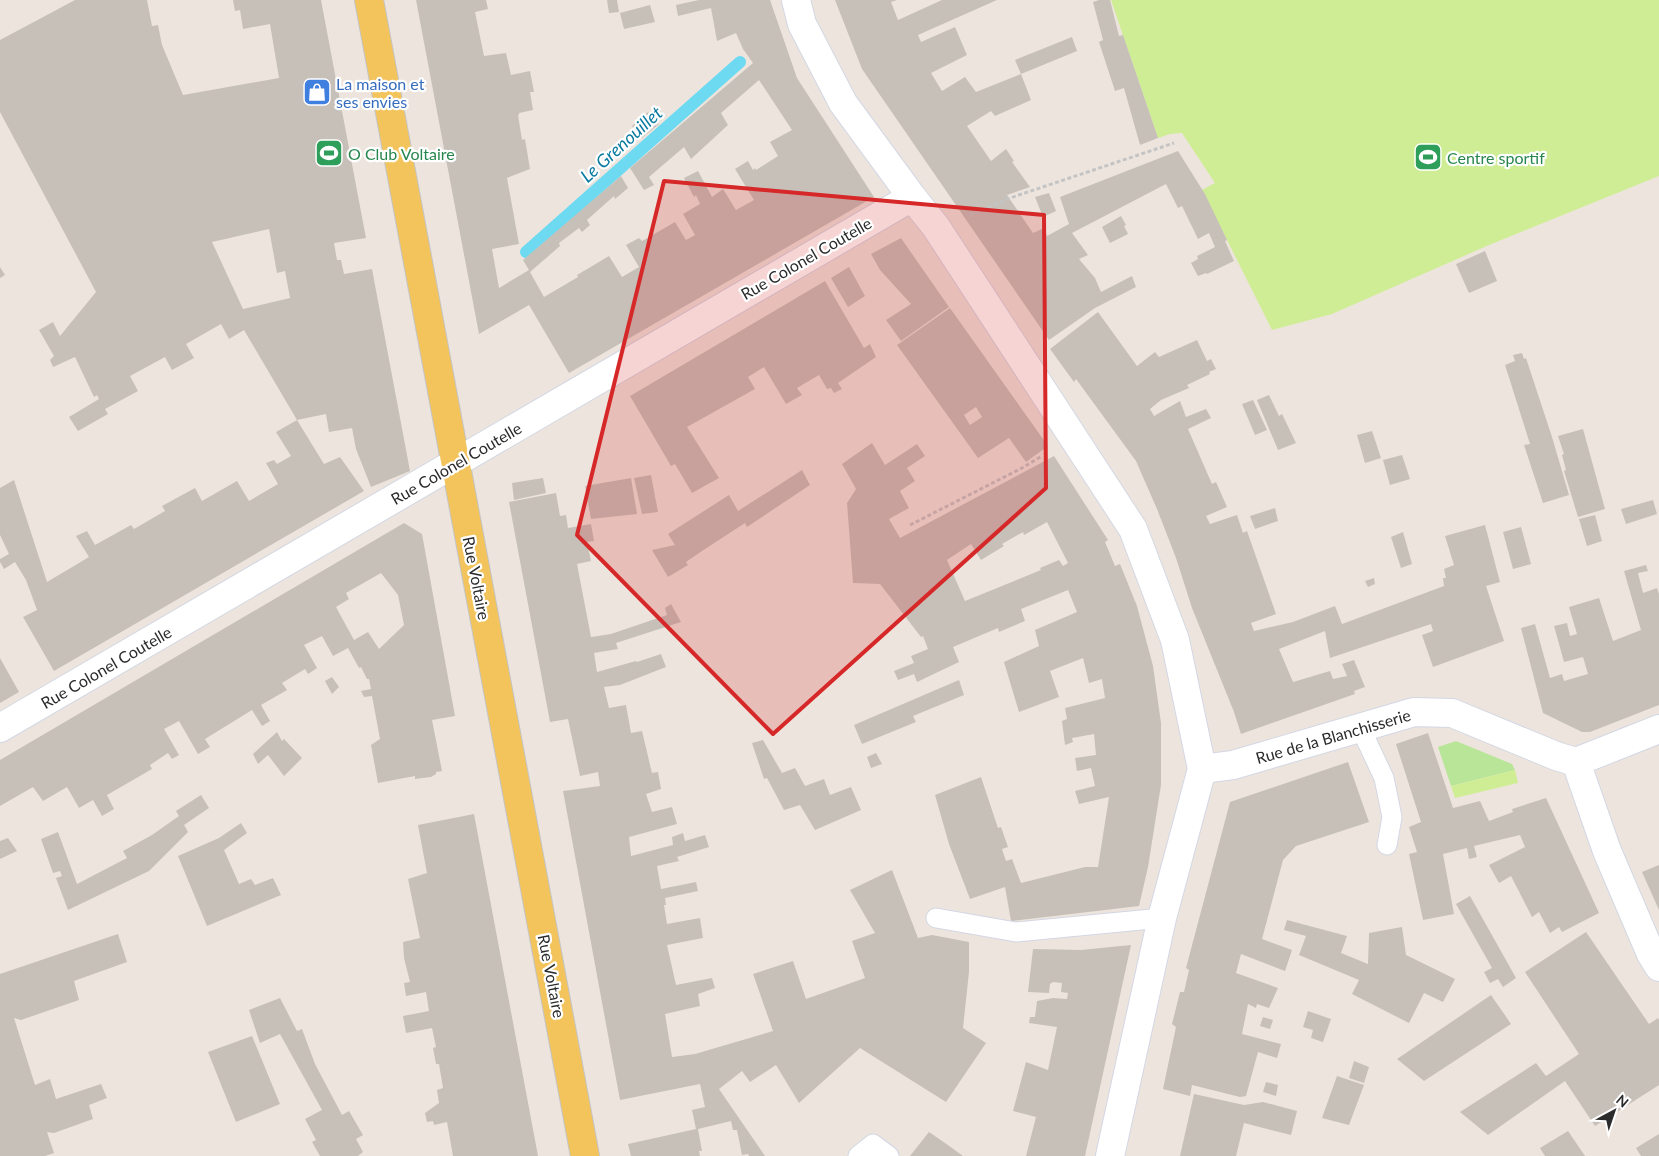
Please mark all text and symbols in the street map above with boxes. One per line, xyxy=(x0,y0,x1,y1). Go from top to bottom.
place label: La maison et ses envies xyxy=(336,74,425,111)
shop icon: La maison et ses envies xyxy=(302,77,332,107)
water label: Le Grenouillet xyxy=(575,101,667,187)
sports icon: O Club Voltaire xyxy=(314,138,344,168)
sports icon: Centre sportif xyxy=(1413,142,1443,172)
place label: O Club Voltaire xyxy=(348,144,455,163)
place label: Centre sportif xyxy=(1447,148,1545,167)
street label: Rue Colonel Coutelle xyxy=(737,213,875,303)
street label: Rue Colonel Coutelle xyxy=(387,418,525,508)
street label: Rue Voltaire xyxy=(460,535,494,621)
street label: Rue Colonel Coutelle xyxy=(37,622,175,712)
street label: Rue de la Blanchisserie xyxy=(1253,705,1413,767)
street label: Rue Voltaire xyxy=(535,933,569,1019)
north arrow xyxy=(1589,1086,1639,1136)
text: N xyxy=(1613,1091,1632,1111)

